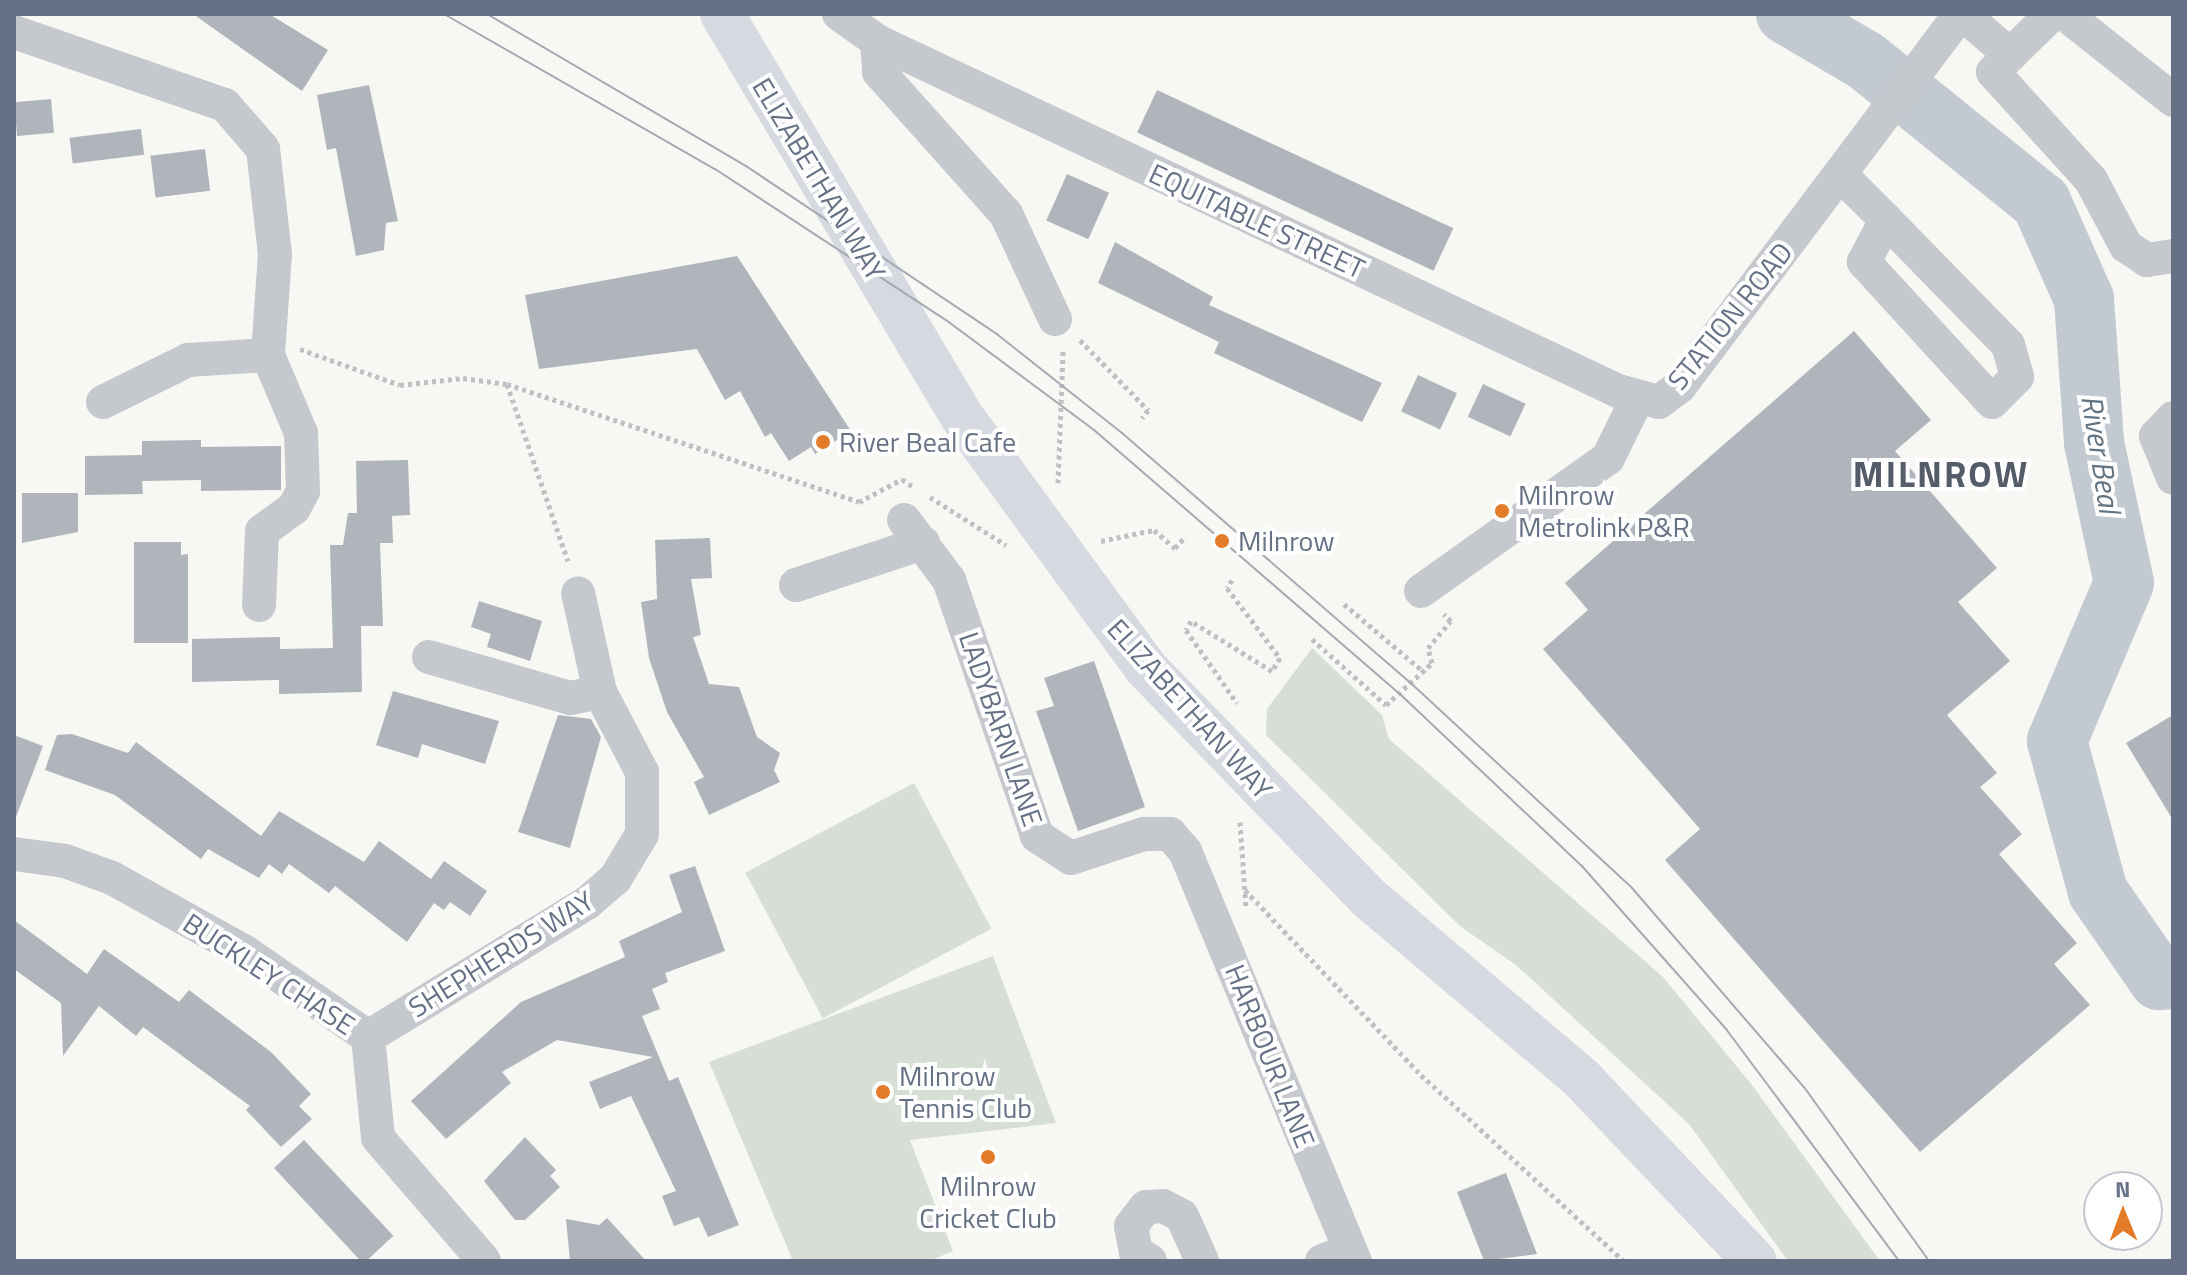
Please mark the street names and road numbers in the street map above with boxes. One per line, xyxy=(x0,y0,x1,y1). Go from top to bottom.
street label: ELIZABETHAN WAY xyxy=(745,72,893,286)
street label: EQUITABLE STREET xyxy=(1144,156,1370,286)
street label: STATION ROAD xyxy=(1661,236,1799,396)
street label: ELIZABETHAN WAY xyxy=(1100,612,1280,806)
street label: LADYBARN LANE xyxy=(952,628,1050,830)
street label: SHEPHERDS WAY xyxy=(402,884,600,1024)
street label: BUCKLEY CHASE xyxy=(177,906,361,1042)
street label: HARBOUR LANE xyxy=(1218,960,1322,1152)

